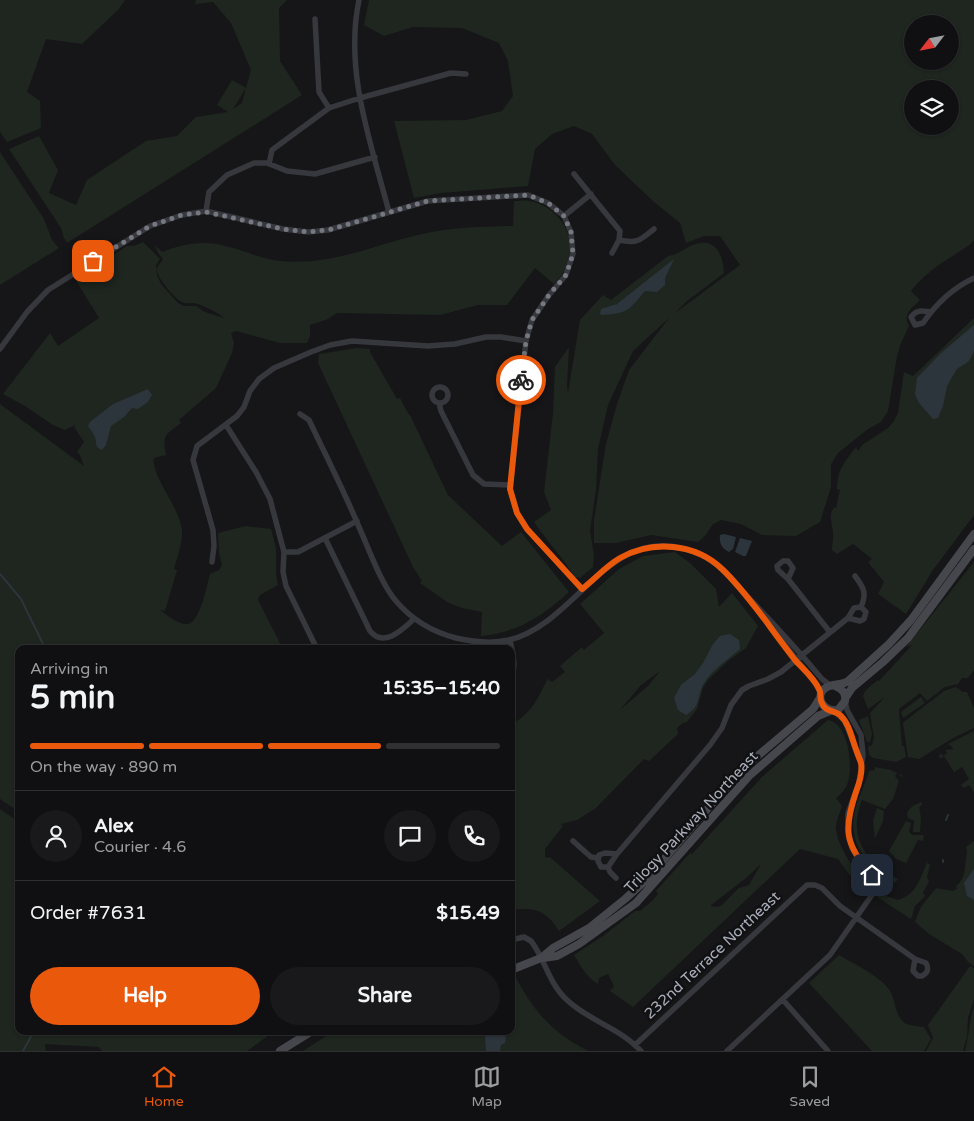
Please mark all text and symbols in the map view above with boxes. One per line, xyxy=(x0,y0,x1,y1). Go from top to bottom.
north arrow xyxy=(904,15,959,70)
map controls xyxy=(904,15,959,135)
button: layers xyxy=(904,80,959,135)
pin xyxy=(72,240,114,282)
icon: bag xyxy=(79,247,107,275)
courier xyxy=(496,355,546,405)
icon: bike xyxy=(507,366,535,394)
text: Arriving in xyxy=(30,659,108,679)
text: 15:35–15:40 xyxy=(382,677,500,699)
text: 5 min xyxy=(30,679,115,717)
street label: Trilogy Parkway Northeast xyxy=(621,747,762,897)
text: On the way · 890 m xyxy=(30,757,177,777)
button: person xyxy=(30,810,82,862)
button: chat xyxy=(384,810,436,862)
button: phone xyxy=(448,810,500,862)
text: Alex xyxy=(94,815,134,837)
text: Courier · 4.6 xyxy=(94,837,186,857)
pin xyxy=(851,854,893,896)
icon: home xyxy=(858,861,886,889)
street label: 232nd Terrace Northeast xyxy=(640,887,784,1023)
text: Order #7631 xyxy=(30,902,147,924)
text: $15.49 xyxy=(436,902,500,924)
button: Help xyxy=(30,967,260,1025)
button: Share xyxy=(270,967,500,1025)
tab: Home xyxy=(144,1063,184,1110)
tab: Map xyxy=(471,1063,502,1110)
tab: Saved xyxy=(790,1063,830,1110)

